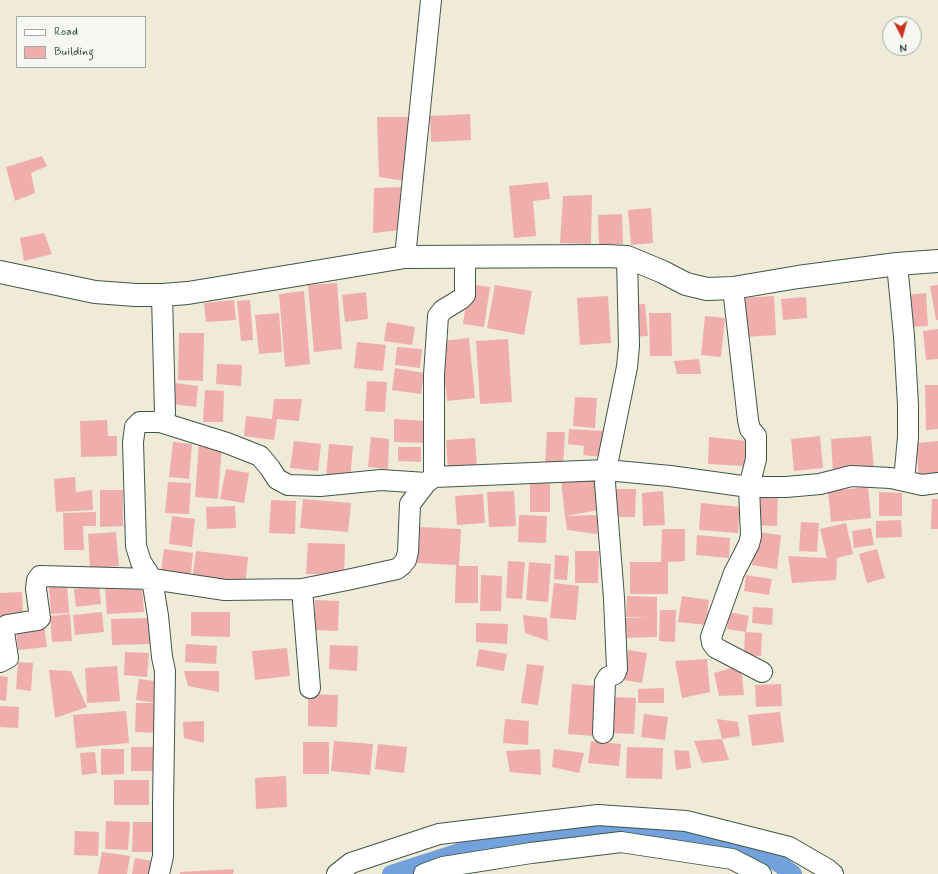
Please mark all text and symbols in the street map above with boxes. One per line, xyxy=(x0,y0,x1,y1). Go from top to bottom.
legend xyxy=(16,16,146,68)
north arrow xyxy=(882,16,922,56)
text: Road xyxy=(54,24,78,40)
text: N xyxy=(899,40,908,54)
text: Building xyxy=(54,44,94,60)

